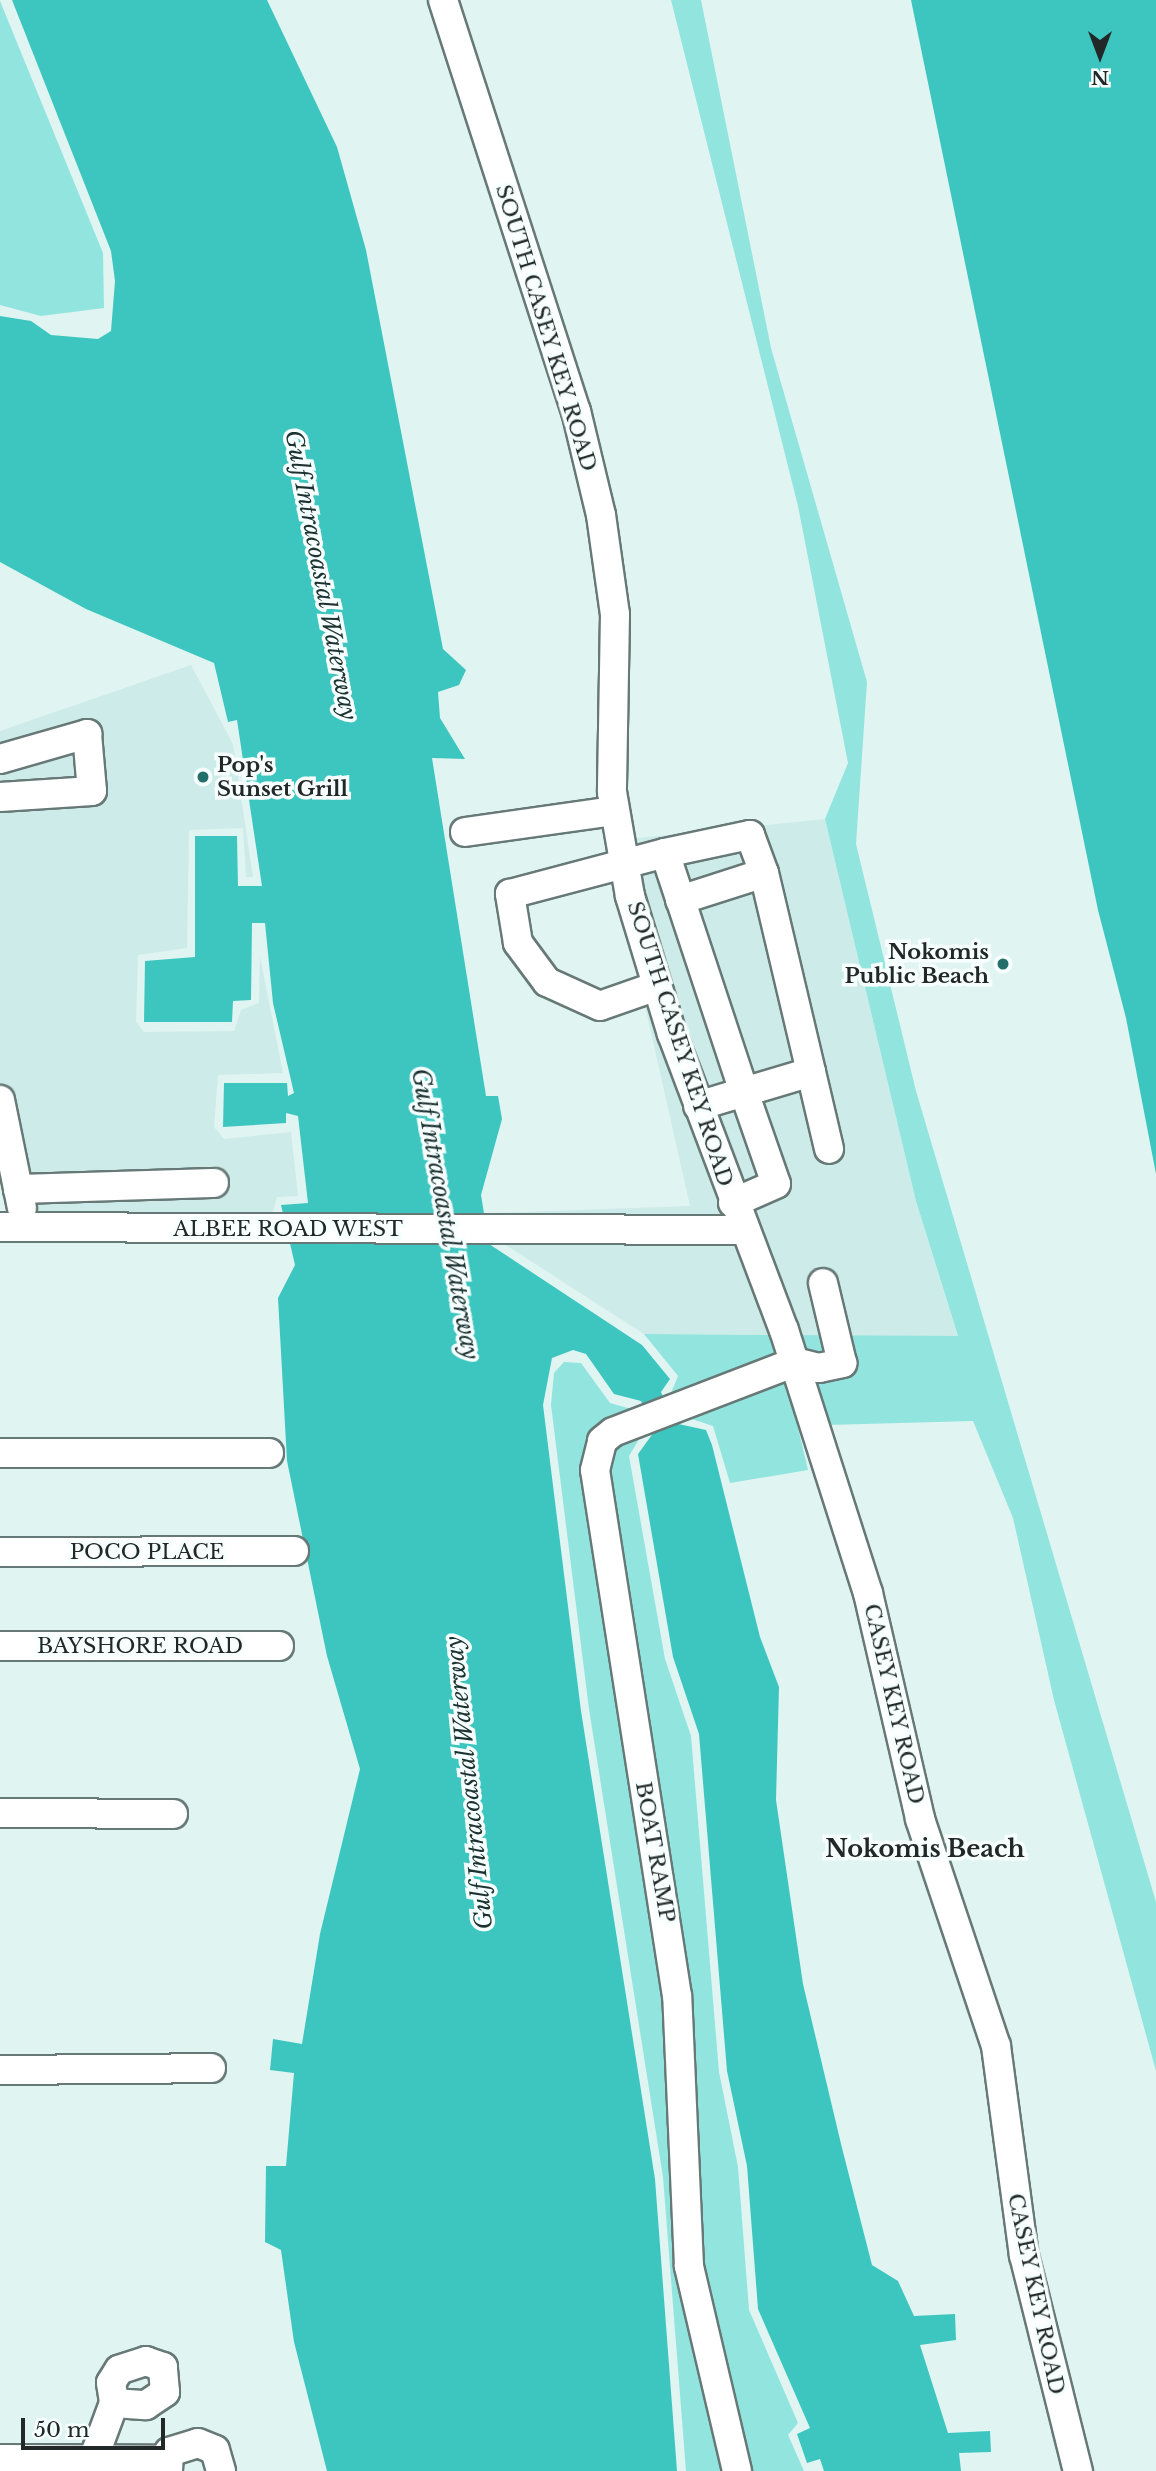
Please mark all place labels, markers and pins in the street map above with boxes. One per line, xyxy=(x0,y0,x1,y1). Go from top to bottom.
place label: Pop's Sunset Grill xyxy=(217,752,348,802)
marker: Pop's Sunset Grill xyxy=(195,769,211,785)
place label: Nokomis Public Beach xyxy=(845,939,989,989)
marker: Nokomis Public Beach xyxy=(995,956,1011,972)

